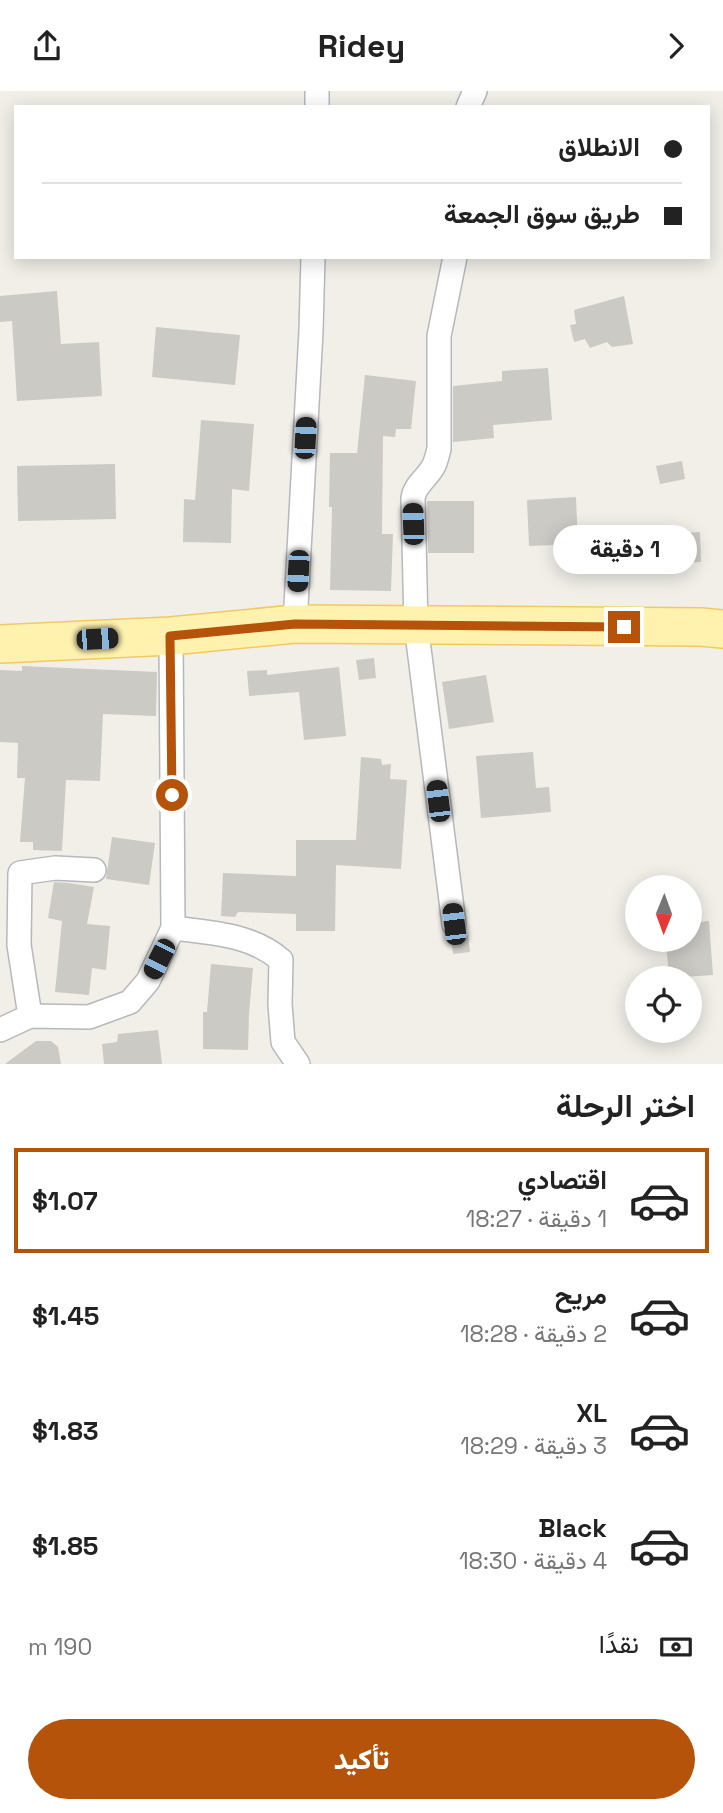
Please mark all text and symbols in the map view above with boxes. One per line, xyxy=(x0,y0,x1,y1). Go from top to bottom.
text: Ridey xyxy=(318,26,405,66)
icon: share xyxy=(28,27,66,65)
icon: forward xyxy=(657,27,695,65)
text: الانطلاق xyxy=(558,130,640,164)
text: طريق سوق الجمعة xyxy=(444,197,640,231)
car xyxy=(294,416,317,460)
car xyxy=(402,503,425,545)
callout: 1 دقيقة xyxy=(552,525,696,575)
text: 1 دقيقة xyxy=(590,534,660,564)
car xyxy=(287,549,310,593)
route end xyxy=(608,611,640,643)
car xyxy=(76,627,119,651)
route start xyxy=(156,779,188,811)
car xyxy=(426,779,451,823)
north arrow xyxy=(625,875,702,952)
map controls xyxy=(625,875,702,1043)
car xyxy=(442,902,467,946)
car xyxy=(141,936,178,982)
button: locate xyxy=(625,966,702,1043)
text: اختر الرحلة xyxy=(556,1086,695,1126)
text: اقتصادي xyxy=(518,1163,607,1197)
icon: car xyxy=(628,1169,691,1232)
text: $1.07 xyxy=(32,1184,98,1218)
text: 1 دقيقة · 18:27 xyxy=(466,1204,607,1234)
text: مريح xyxy=(555,1278,607,1312)
icon: car xyxy=(628,1284,691,1347)
text: $1.45 xyxy=(32,1299,99,1333)
text: 2 دقيقة · 18:28 xyxy=(460,1319,607,1349)
text: XL xyxy=(576,1396,607,1430)
icon: car xyxy=(628,1399,691,1462)
text: $1.83 xyxy=(32,1414,99,1448)
text: 3 دقيقة · 18:29 xyxy=(460,1431,607,1461)
text: Black xyxy=(538,1511,607,1545)
icon: car xyxy=(628,1514,691,1577)
text: $1.85 xyxy=(32,1529,98,1563)
text: 4 دقيقة · 18:30 xyxy=(459,1546,607,1576)
text: نقدًا xyxy=(599,1627,639,1661)
icon: cash xyxy=(657,1628,695,1666)
text: 190 m xyxy=(28,1632,92,1662)
button: تأكيد xyxy=(28,1719,695,1799)

